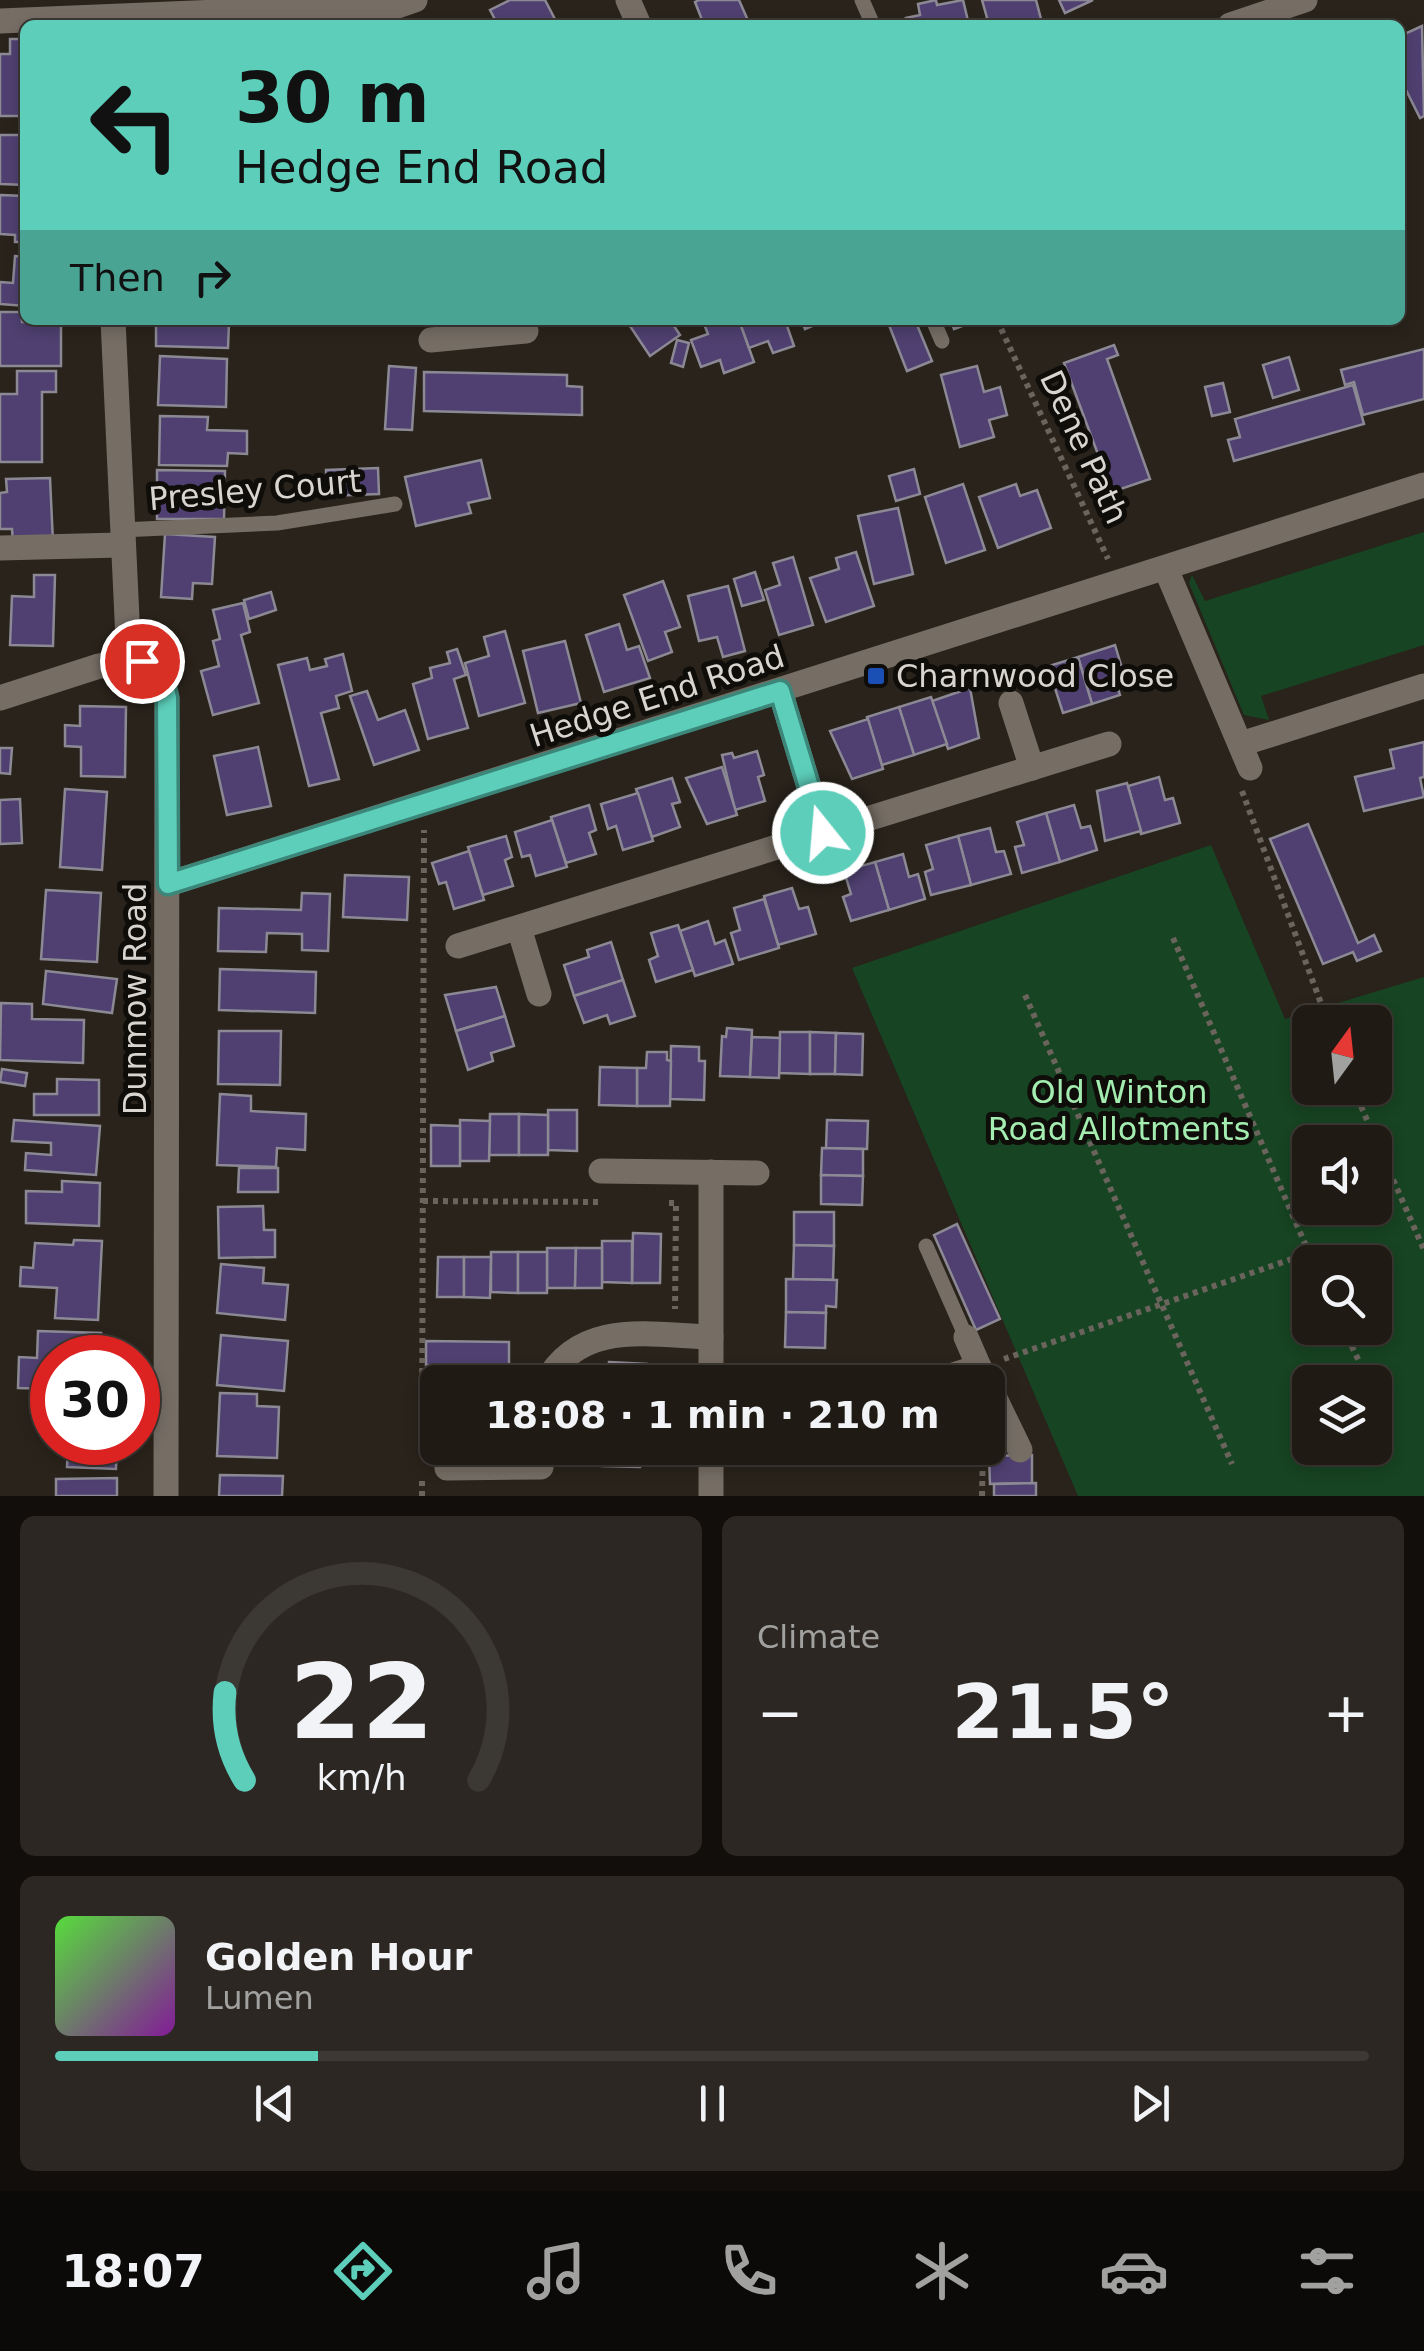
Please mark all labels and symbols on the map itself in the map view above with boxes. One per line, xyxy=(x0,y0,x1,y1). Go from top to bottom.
street label: Dene Path xyxy=(1032,364,1136,530)
street label: Presley Court xyxy=(147,462,363,518)
pin xyxy=(100,619,185,704)
street label: Hedge End Road xyxy=(525,637,789,755)
place label: Charnwood Close xyxy=(896,657,1174,695)
marker: Charnwood Close xyxy=(865,665,887,687)
position arrow xyxy=(771,781,875,885)
street label: Dunmow Road xyxy=(116,883,154,1115)
north arrow xyxy=(1292,1005,1392,1105)
park label: Old Winton Road Allotments xyxy=(988,1073,1250,1148)
speed limit sign: 30 xyxy=(30,1335,160,1465)

